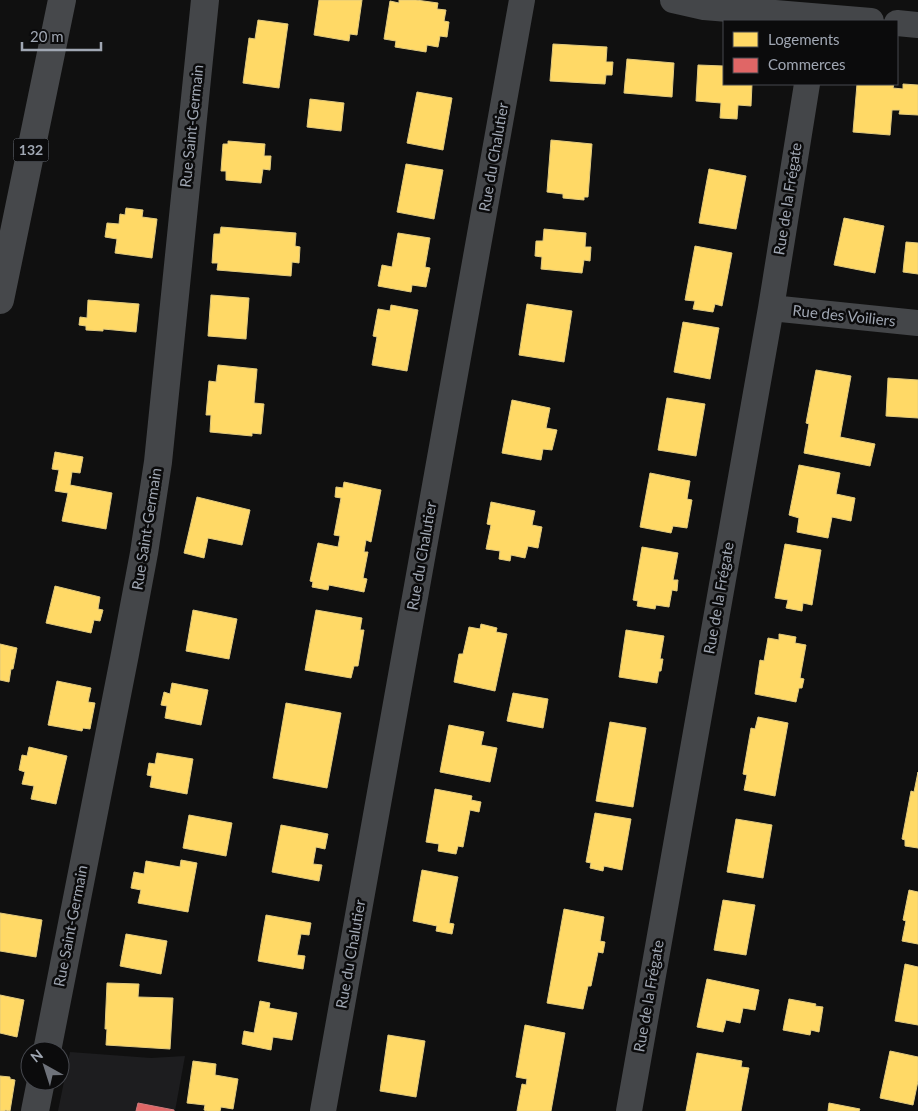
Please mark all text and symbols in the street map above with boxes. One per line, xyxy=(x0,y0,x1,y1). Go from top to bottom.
scale bar xyxy=(22,20,101,52)
legend xyxy=(723,20,898,85)
text: 20 m xyxy=(30,27,64,45)
text: Logements xyxy=(768,30,840,48)
text: Commerces xyxy=(768,55,846,73)
street label: Rue Saint-Germain xyxy=(176,64,206,188)
street label: Rue du Chalutier xyxy=(475,100,512,213)
road number: 132 xyxy=(14,138,48,162)
street label: Rue de la Frégate xyxy=(769,141,805,256)
street label: Rue des Voiliers xyxy=(792,301,896,329)
street label: Rue Saint-Germain xyxy=(127,466,165,591)
street label: Rue du Chalutier xyxy=(403,499,440,612)
street label: Rue de la Frégate xyxy=(699,540,737,655)
street label: Rue Saint-Germain xyxy=(49,863,91,988)
street label: Rue du Chalutier xyxy=(332,897,369,1010)
street label: Rue de la Frégate xyxy=(629,938,667,1053)
north arrow xyxy=(20,1041,70,1091)
text: N xyxy=(27,1046,46,1066)

